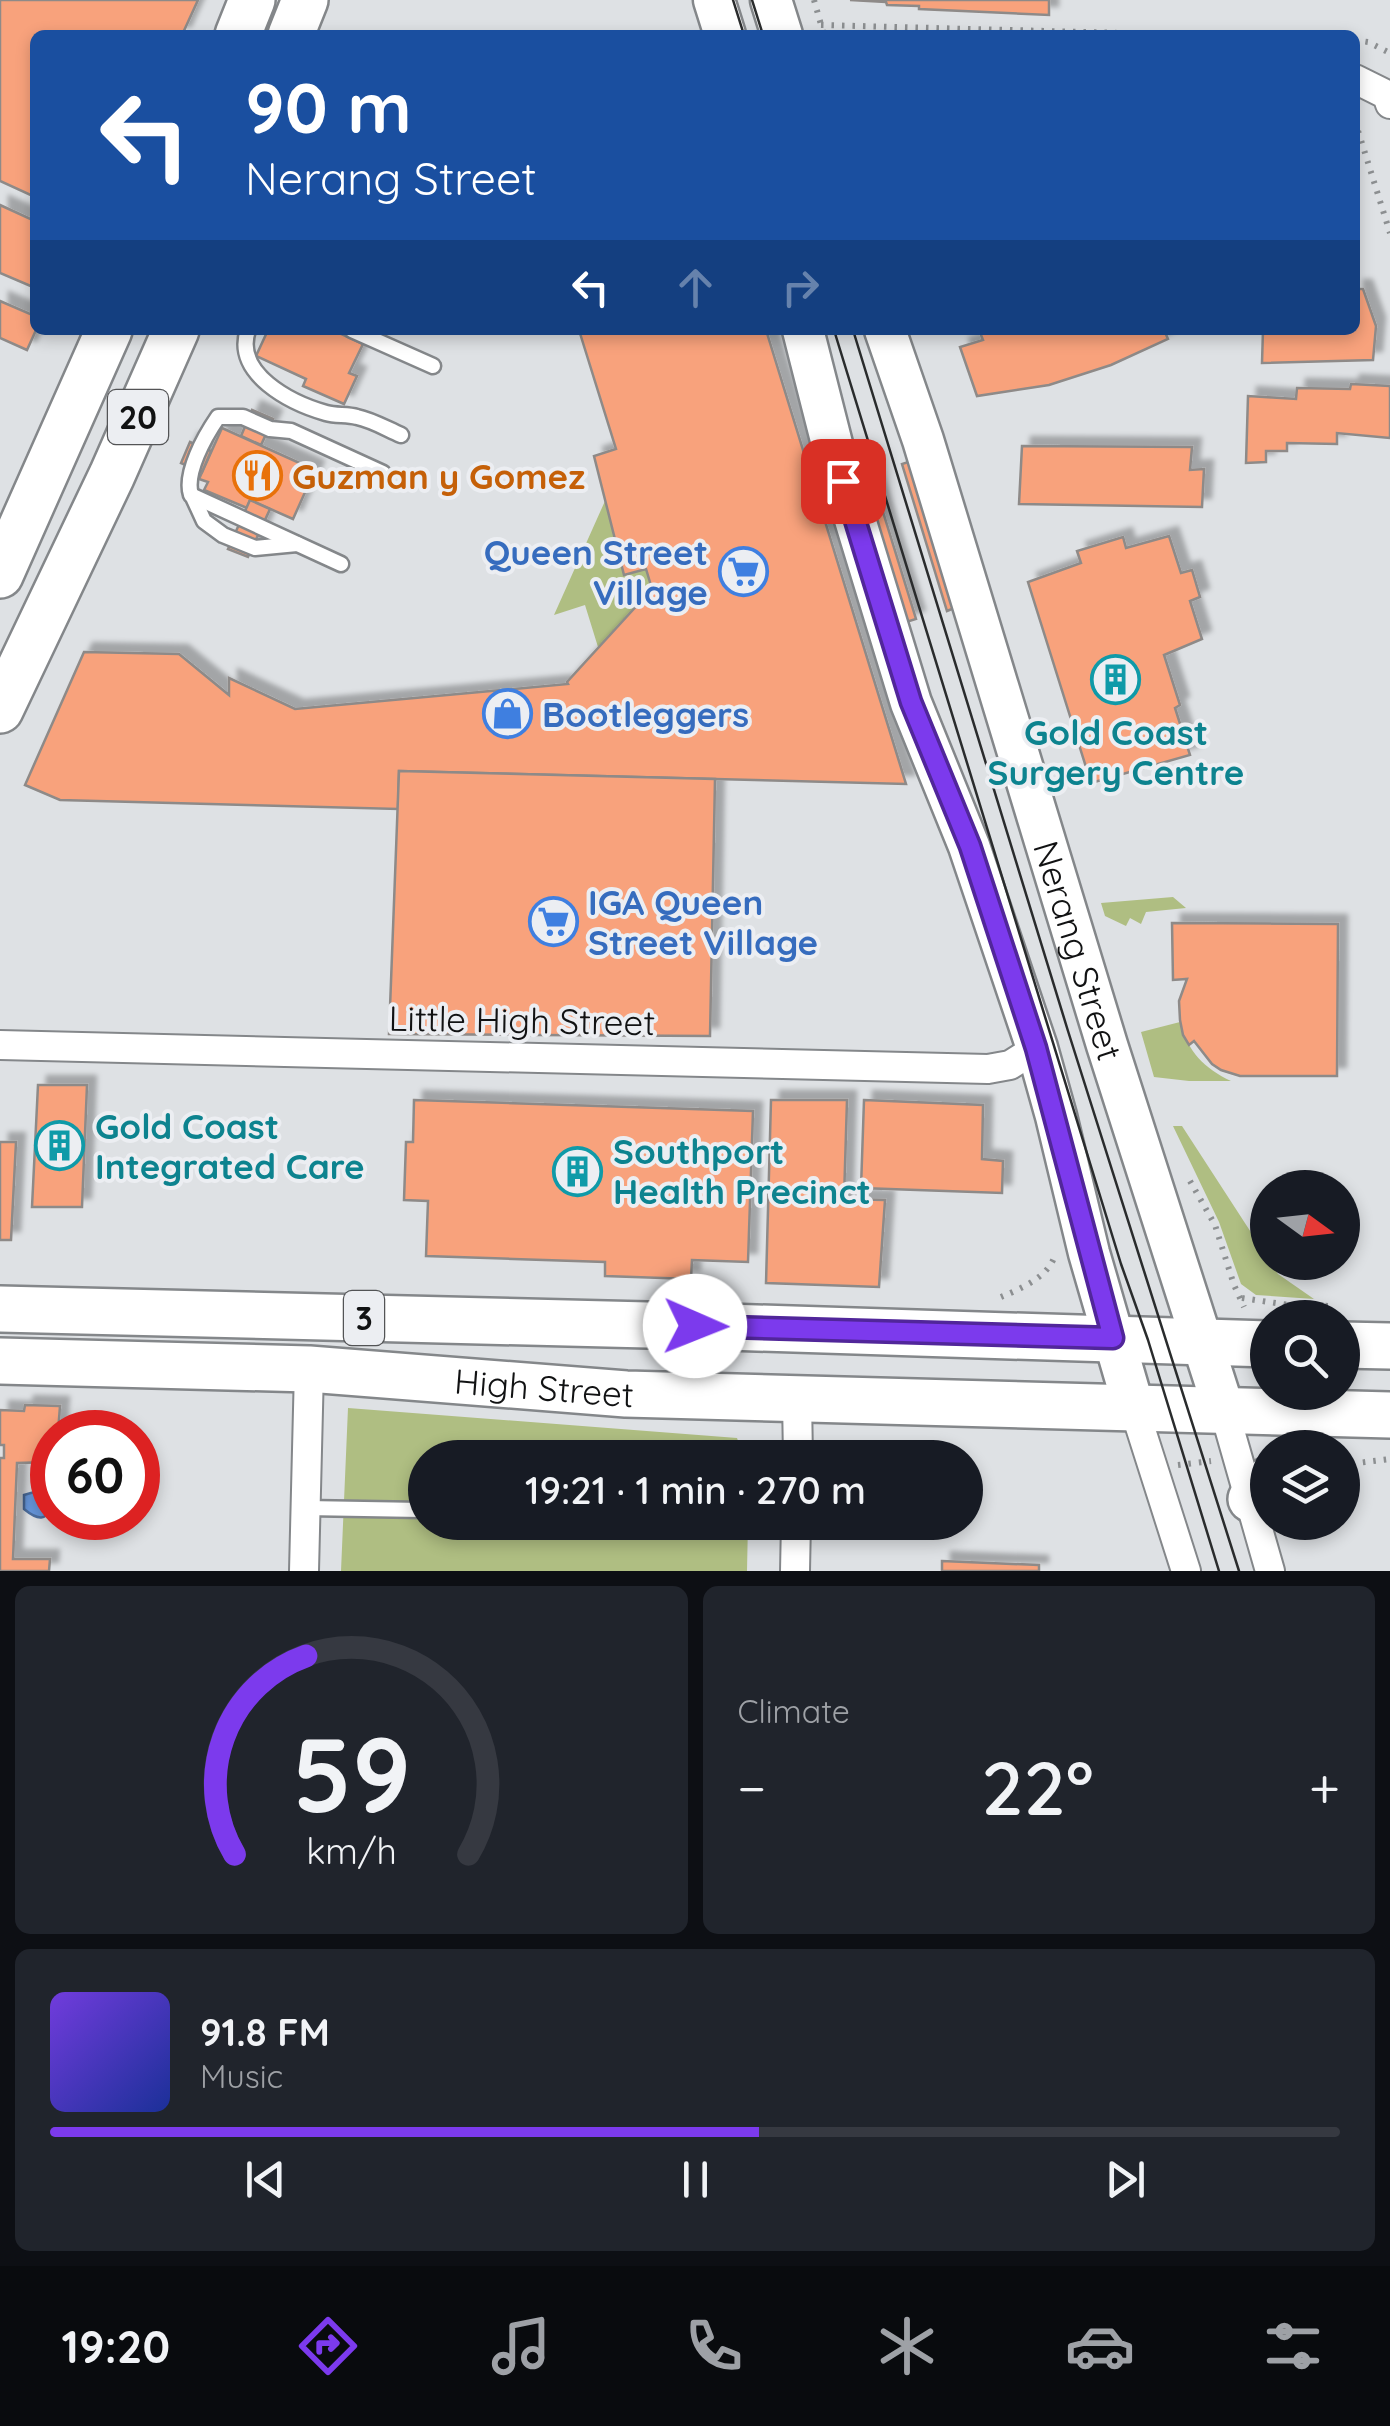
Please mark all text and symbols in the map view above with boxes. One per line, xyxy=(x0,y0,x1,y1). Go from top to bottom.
text: 90 m xyxy=(245,63,412,151)
icon: left xyxy=(80,70,210,200)
text: Nerang Street xyxy=(245,150,537,206)
icon: left xyxy=(563,260,618,315)
icon: ahead xyxy=(668,260,723,315)
icon: right xyxy=(773,260,828,315)
road number: 20 xyxy=(108,390,168,444)
pin xyxy=(801,439,886,524)
restaurant icon: Guzman y Gomez xyxy=(231,450,283,502)
place label: Guzman y Gomez xyxy=(292,454,585,498)
icon: arrive xyxy=(816,454,871,509)
place label: Queen Street Village xyxy=(484,530,708,614)
supermarket icon: Queen Street Village xyxy=(717,546,769,598)
building icon: Gold Coast Surgery Centre xyxy=(1090,654,1142,706)
shop icon: Bootleggers xyxy=(481,688,533,740)
place label: Bootleggers xyxy=(542,692,749,736)
place label: Gold Coast Surgery Centre xyxy=(988,710,1244,794)
street label: Nerang Street xyxy=(1024,836,1132,1066)
place label: IGA Queen Street Village xyxy=(588,880,818,964)
supermarket icon: IGA Queen Street Village xyxy=(527,896,579,948)
street label: Little High Street xyxy=(388,996,656,1044)
place label: Gold Coast Integrated Care xyxy=(95,1104,365,1188)
building icon: Gold Coast Integrated Care xyxy=(34,1120,86,1172)
place label: Southport Health Precinct xyxy=(613,1129,871,1213)
building icon: Southport Health Precinct xyxy=(552,1145,604,1197)
north arrow xyxy=(1250,1170,1360,1280)
map controls xyxy=(1250,1170,1360,1540)
position arrow xyxy=(643,1274,747,1378)
road number: 3 xyxy=(344,1291,384,1345)
button: search xyxy=(1250,1300,1360,1410)
street label: High Street xyxy=(453,1359,634,1416)
speed limit sign: 60 xyxy=(30,1410,160,1540)
button: layers xyxy=(1250,1430,1360,1540)
text: 19:21 · 1 min · 270 m xyxy=(525,1466,866,1514)
text: Climate xyxy=(738,1691,850,1731)
text: 59 xyxy=(292,1708,411,1838)
text: 22° xyxy=(981,1740,1094,1834)
text: − xyxy=(738,1753,766,1822)
text: + xyxy=(1309,1753,1340,1822)
text: km/h xyxy=(306,1828,397,1873)
text: 91.8 FM xyxy=(200,2008,330,2056)
text: Music xyxy=(200,2056,283,2096)
icon: previous xyxy=(238,2152,293,2207)
icon: pause xyxy=(668,2152,723,2207)
icon: next xyxy=(1098,2152,1153,2207)
icon: directions xyxy=(293,2311,363,2381)
icon: music xyxy=(486,2311,556,2381)
icon: phone xyxy=(679,2311,749,2381)
icon: climate xyxy=(872,2311,942,2381)
icon: car xyxy=(1065,2311,1135,2381)
icon: filters xyxy=(1258,2311,1328,2381)
text: 19:20 xyxy=(62,2318,170,2374)

